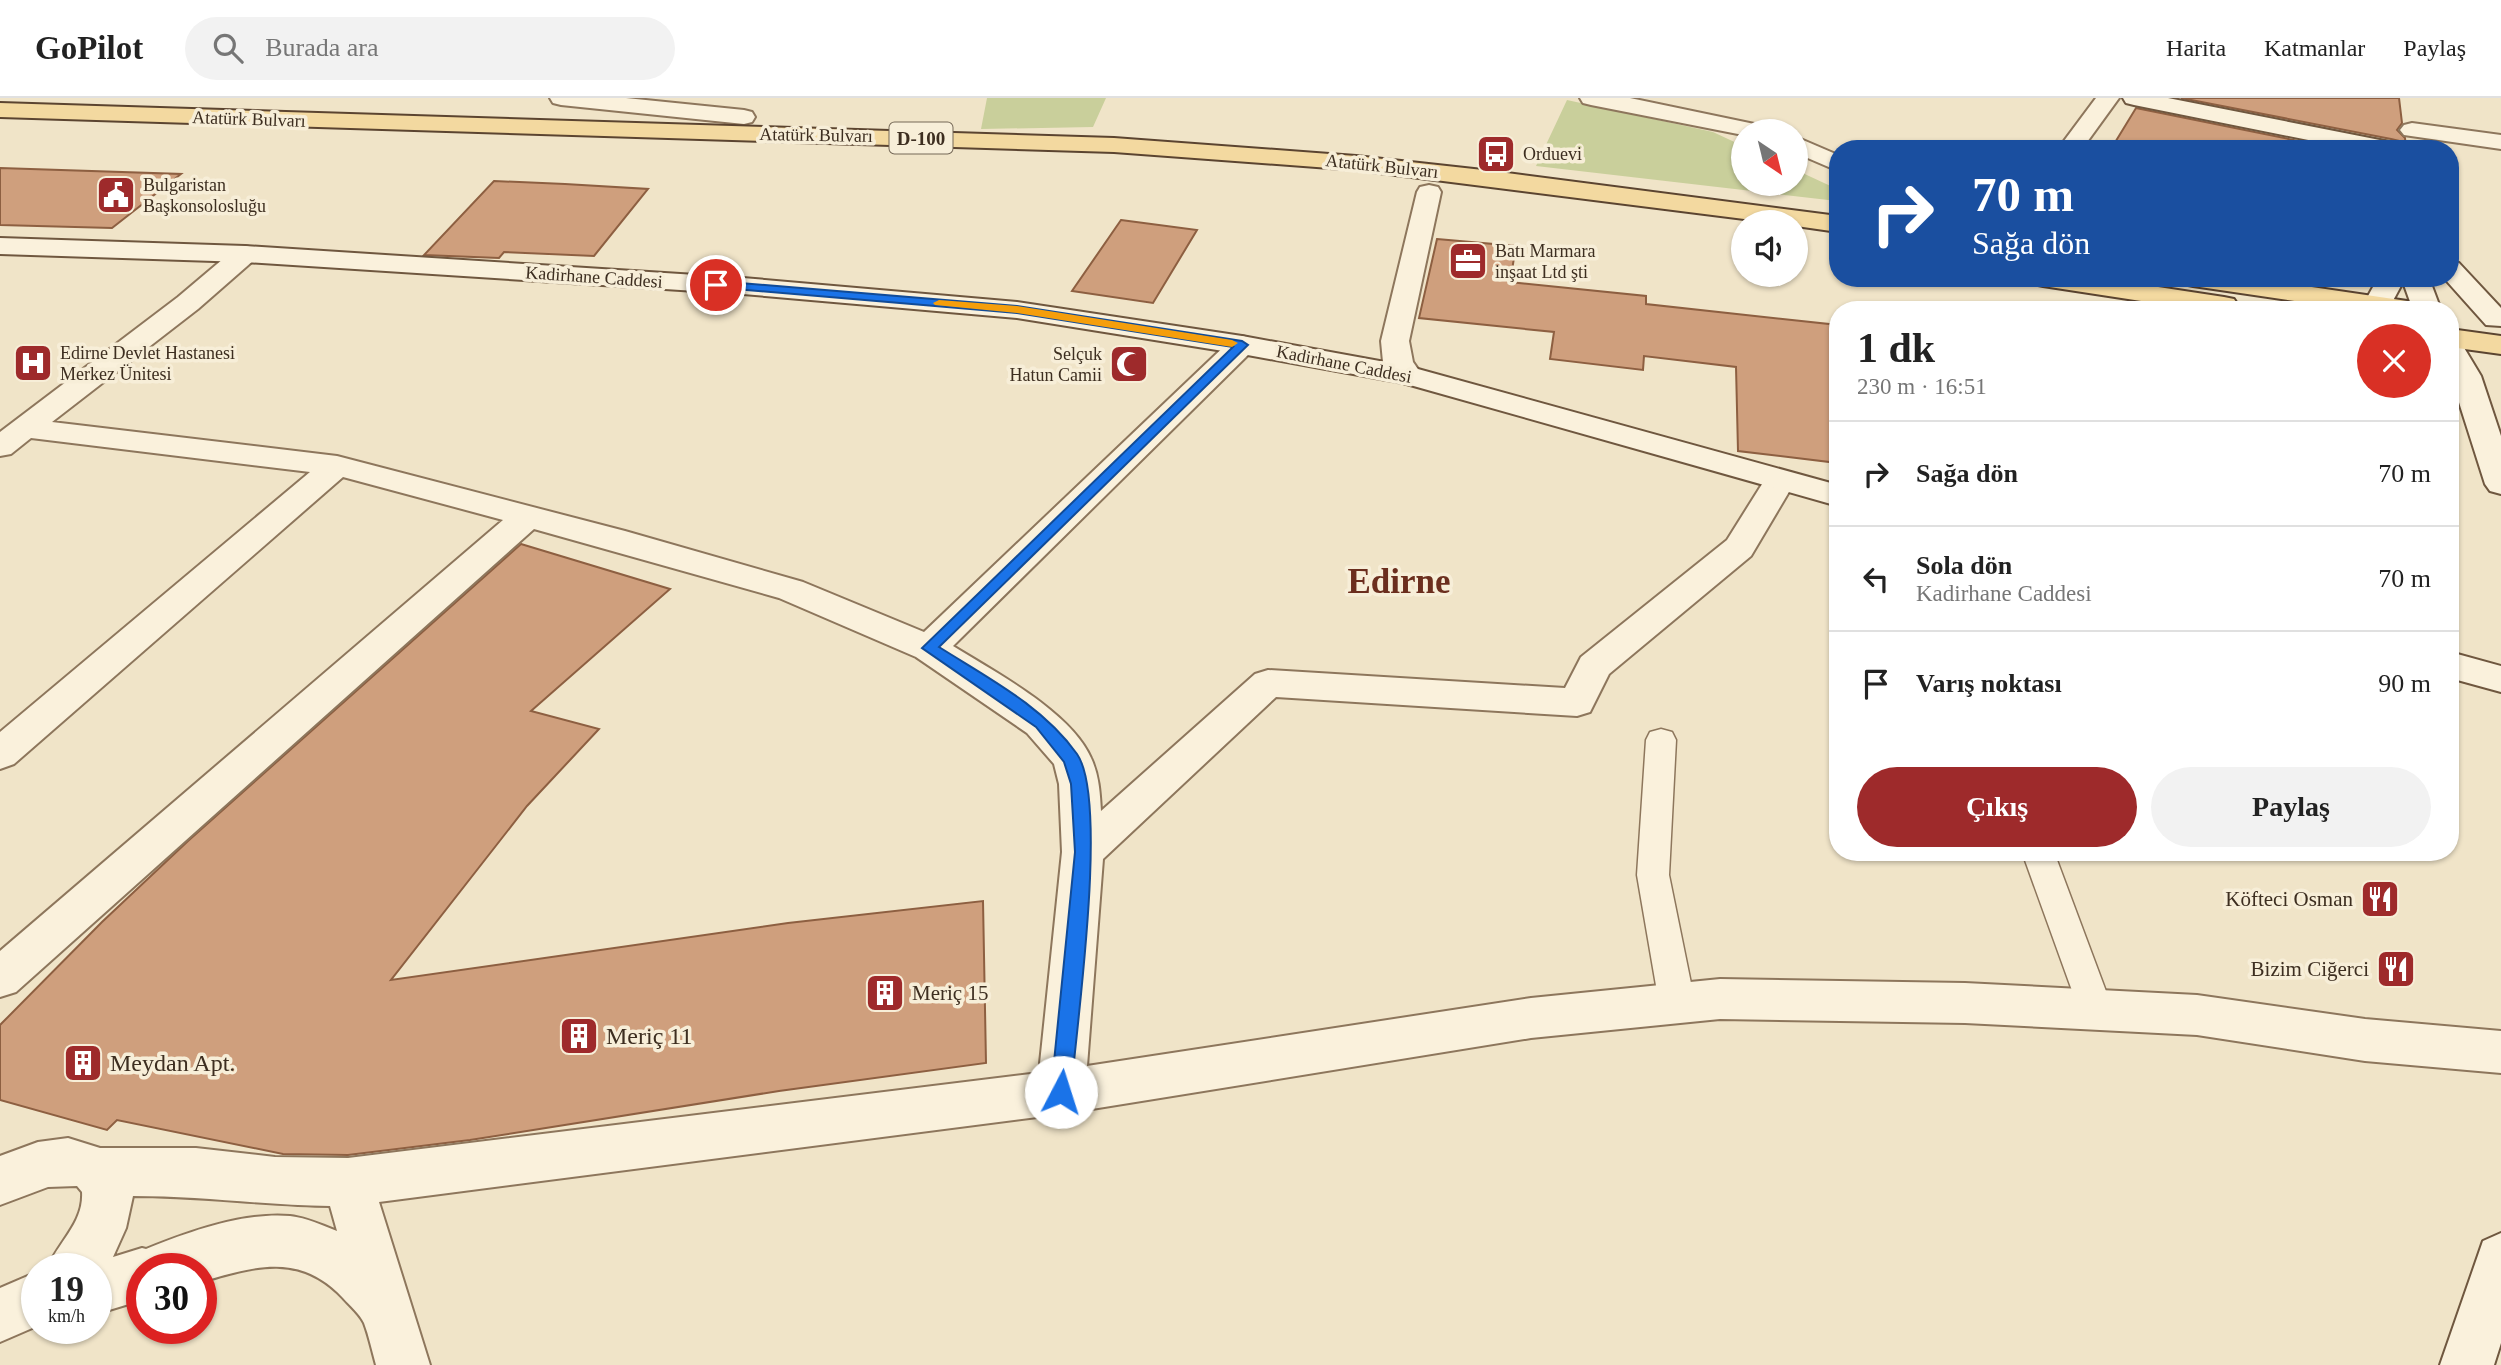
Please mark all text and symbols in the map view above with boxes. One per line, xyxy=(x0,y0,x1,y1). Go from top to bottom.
search box xyxy=(185,17,675,80)
icon: search xyxy=(209,29,247,67)
text: GoPilot xyxy=(35,30,143,66)
text: Burada ara xyxy=(265,33,378,62)
text: Harita xyxy=(2166,35,2226,61)
text: Katmanlar xyxy=(2264,35,2365,61)
text: Paylaş xyxy=(2403,35,2466,61)
street label: Atatürk Bulvarı xyxy=(192,107,306,131)
north arrow xyxy=(1731,119,1808,196)
map controls xyxy=(1731,119,1808,287)
road number: D-100 xyxy=(890,122,953,154)
street label: Atatürk Bulvarı xyxy=(759,124,873,146)
bus stop icon: Orduevi xyxy=(1475,133,1517,175)
place label: Orduevi xyxy=(1523,144,1582,164)
street label: Atatürk Bulvarı xyxy=(1325,150,1439,182)
text: 70 m xyxy=(1972,167,2074,222)
icon: right xyxy=(1857,168,1948,259)
public building icon: Bulgaristan Başkonsolosluğu xyxy=(95,174,137,216)
place label: Bulgaristan Başkonsolosluğu xyxy=(143,175,266,216)
button: sound xyxy=(1731,210,1808,287)
text: Sağa dön xyxy=(1972,225,2090,261)
office icon: Batı Marmara inşaat Ltd şti xyxy=(1447,240,1489,282)
place label: Batı Marmara inşaat Ltd şti xyxy=(1495,241,1595,282)
pin xyxy=(686,255,746,315)
street label: Kadirhane Caddesi xyxy=(525,262,663,292)
icon: arrive xyxy=(697,266,735,304)
button: close xyxy=(2357,324,2431,398)
text: 1 dk xyxy=(1857,325,1935,371)
street label: Kadirhane Caddesi xyxy=(1275,341,1413,387)
hospital icon: Edirne Devlet Hastanesi Merkez Ünitesi xyxy=(12,342,54,384)
place label: Edirne Devlet Hastanesi Merkez Ünitesi xyxy=(60,343,235,384)
mosque icon: Selçuk Hatun Camii xyxy=(1108,343,1150,385)
place label: Selçuk Hatun Camii xyxy=(1010,344,1102,385)
text: 230 m · 16:51 xyxy=(1857,374,1987,399)
icon: right xyxy=(1857,455,1895,493)
text: Sağa dön xyxy=(1916,459,2018,488)
text: 70 m xyxy=(2378,459,2431,488)
text: Sola dön xyxy=(1916,551,2012,580)
icon: left xyxy=(1857,560,1895,598)
district label: Edirne xyxy=(1347,562,1451,601)
text: 70 m xyxy=(2378,564,2431,593)
text: Kadirhane Caddesi xyxy=(1916,581,2092,606)
icon: arrive xyxy=(1857,665,1895,703)
text: Varış noktası xyxy=(1916,669,2062,698)
text: 90 m xyxy=(2378,669,2431,698)
button: Çıkış xyxy=(1857,767,2137,847)
button: Paylaş xyxy=(2151,767,2431,847)
restaurant icon: Köfteci Osman xyxy=(2359,878,2401,920)
place label: Köfteci Osman xyxy=(2225,887,2353,911)
restaurant icon: Bizim Ciğerci xyxy=(2375,948,2417,990)
place label: Bizim Ciğerci xyxy=(2251,957,2369,981)
building icon: Meriç 15 xyxy=(864,972,906,1014)
place label: Meriç 15 xyxy=(912,981,988,1005)
building icon: Meriç 11 xyxy=(558,1015,600,1057)
place label: Meriç 11 xyxy=(606,1023,692,1049)
building icon: Meydan Apt. xyxy=(62,1042,104,1084)
place label: Meydan Apt. xyxy=(110,1050,235,1076)
position arrow xyxy=(1024,1055,1098,1129)
speed limit sign: 30 xyxy=(126,1253,217,1344)
text: 19 xyxy=(49,1270,84,1309)
text: km/h xyxy=(48,1306,85,1326)

